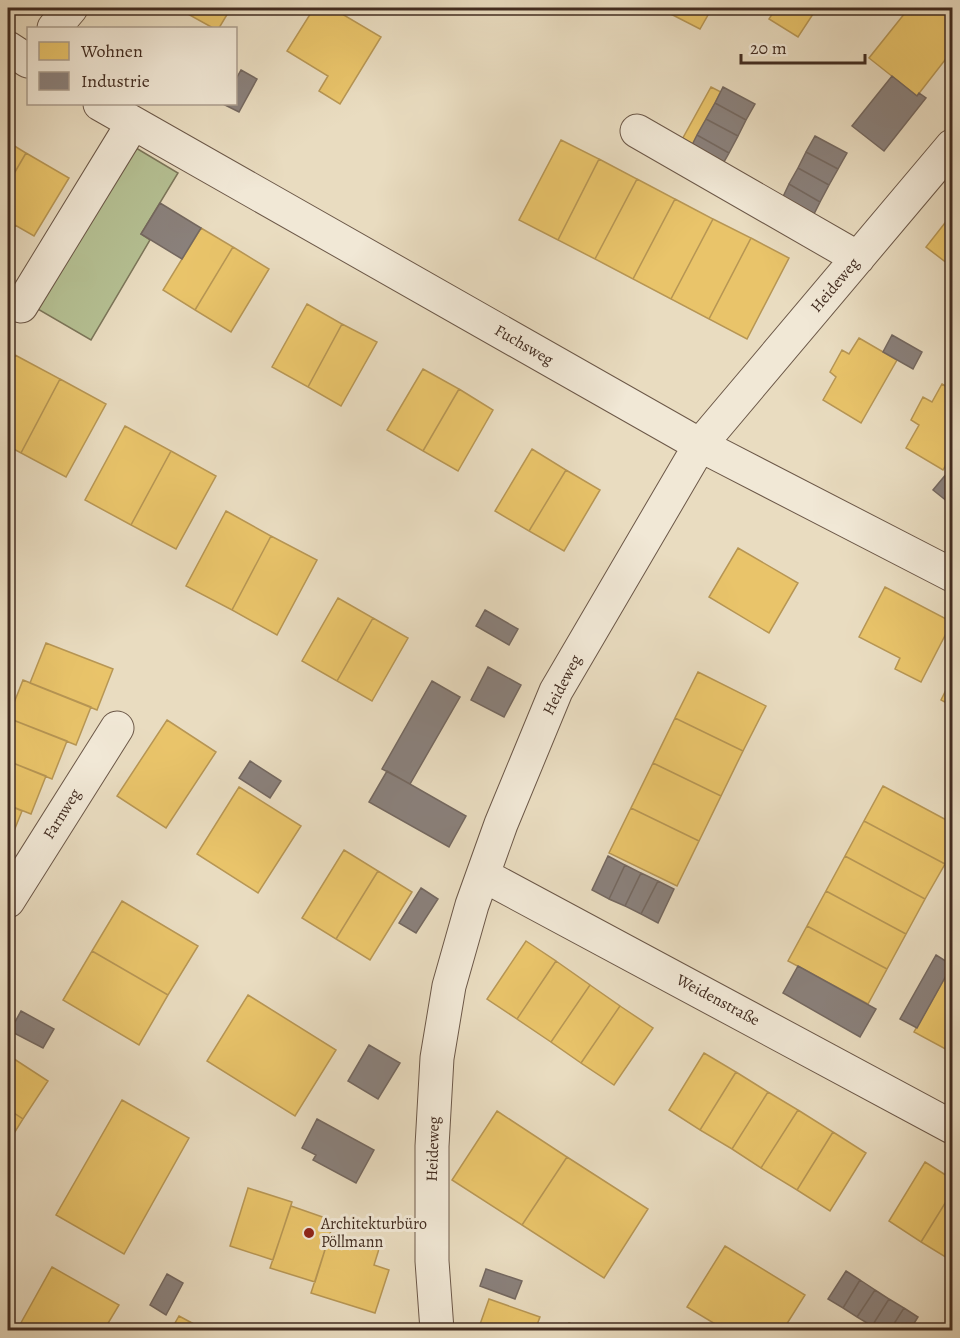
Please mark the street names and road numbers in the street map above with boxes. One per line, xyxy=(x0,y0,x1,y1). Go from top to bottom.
street label: Heideweg xyxy=(806,253,864,317)
street label: Fuchsweg xyxy=(491,319,557,371)
street label: Heideweg xyxy=(537,651,587,719)
street label: Farnweg xyxy=(38,785,86,843)
street label: Weidenstraße xyxy=(671,968,764,1031)
street label: Heideweg xyxy=(421,1116,445,1182)

